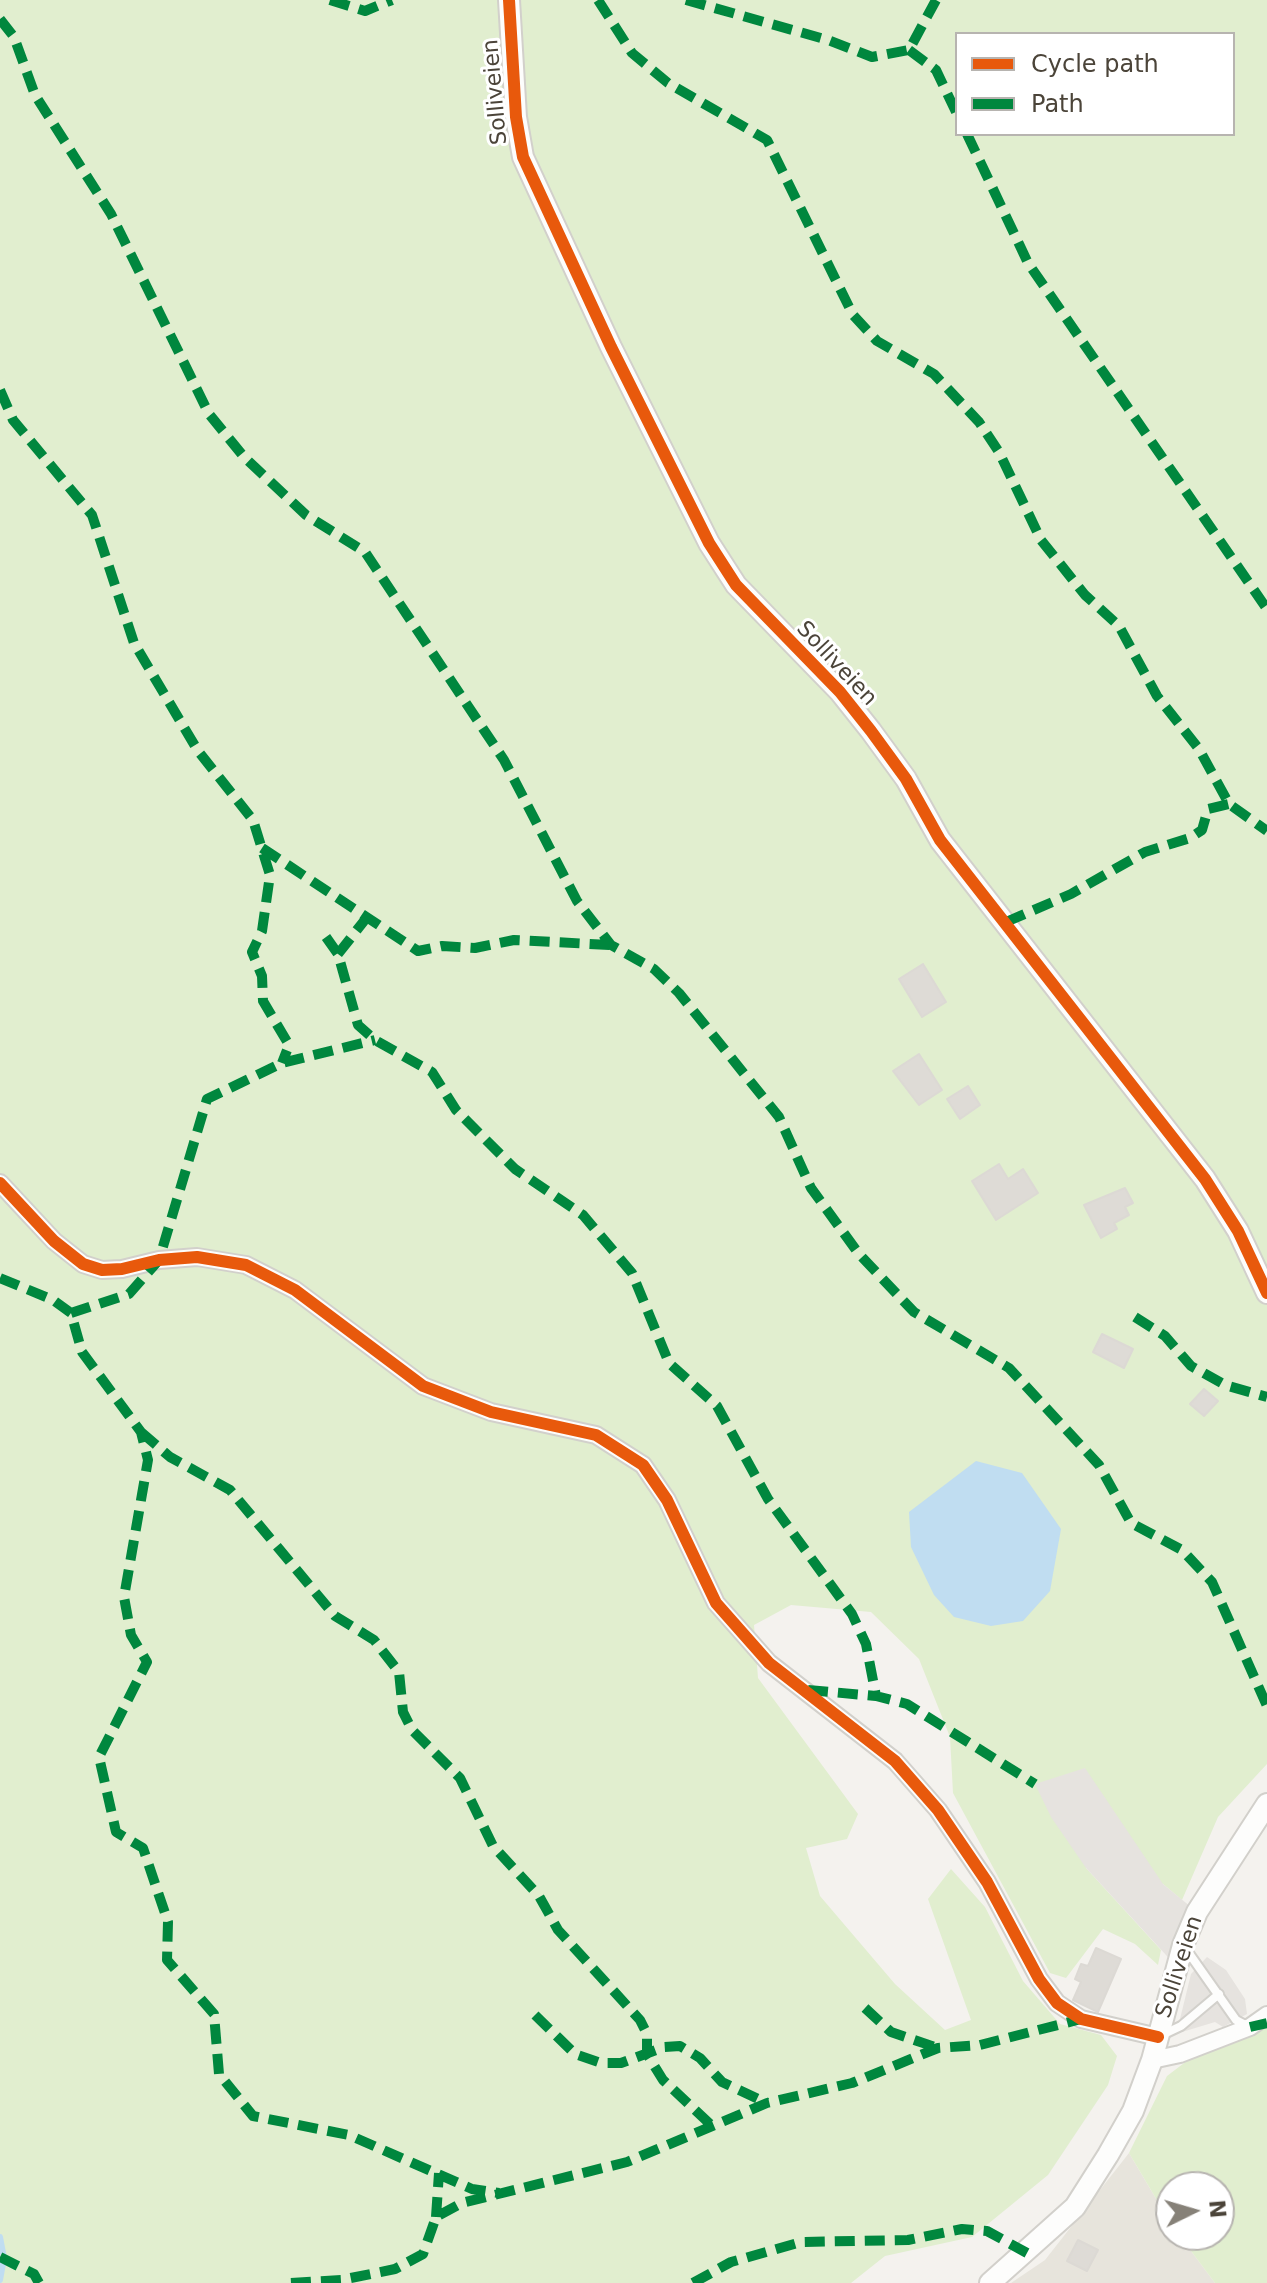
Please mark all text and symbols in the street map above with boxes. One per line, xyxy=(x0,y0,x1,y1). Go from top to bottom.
legend xyxy=(955,32,1235,136)
street label: Solliveien xyxy=(478,38,514,146)
text: Cycle path xyxy=(1031,50,1159,78)
text: Path xyxy=(1031,90,1084,118)
street label: Solliveien xyxy=(790,616,882,712)
street label: Solliveien xyxy=(1151,1913,1209,2021)
north arrow xyxy=(1155,2171,1235,2251)
text: N xyxy=(1204,2199,1231,2219)

